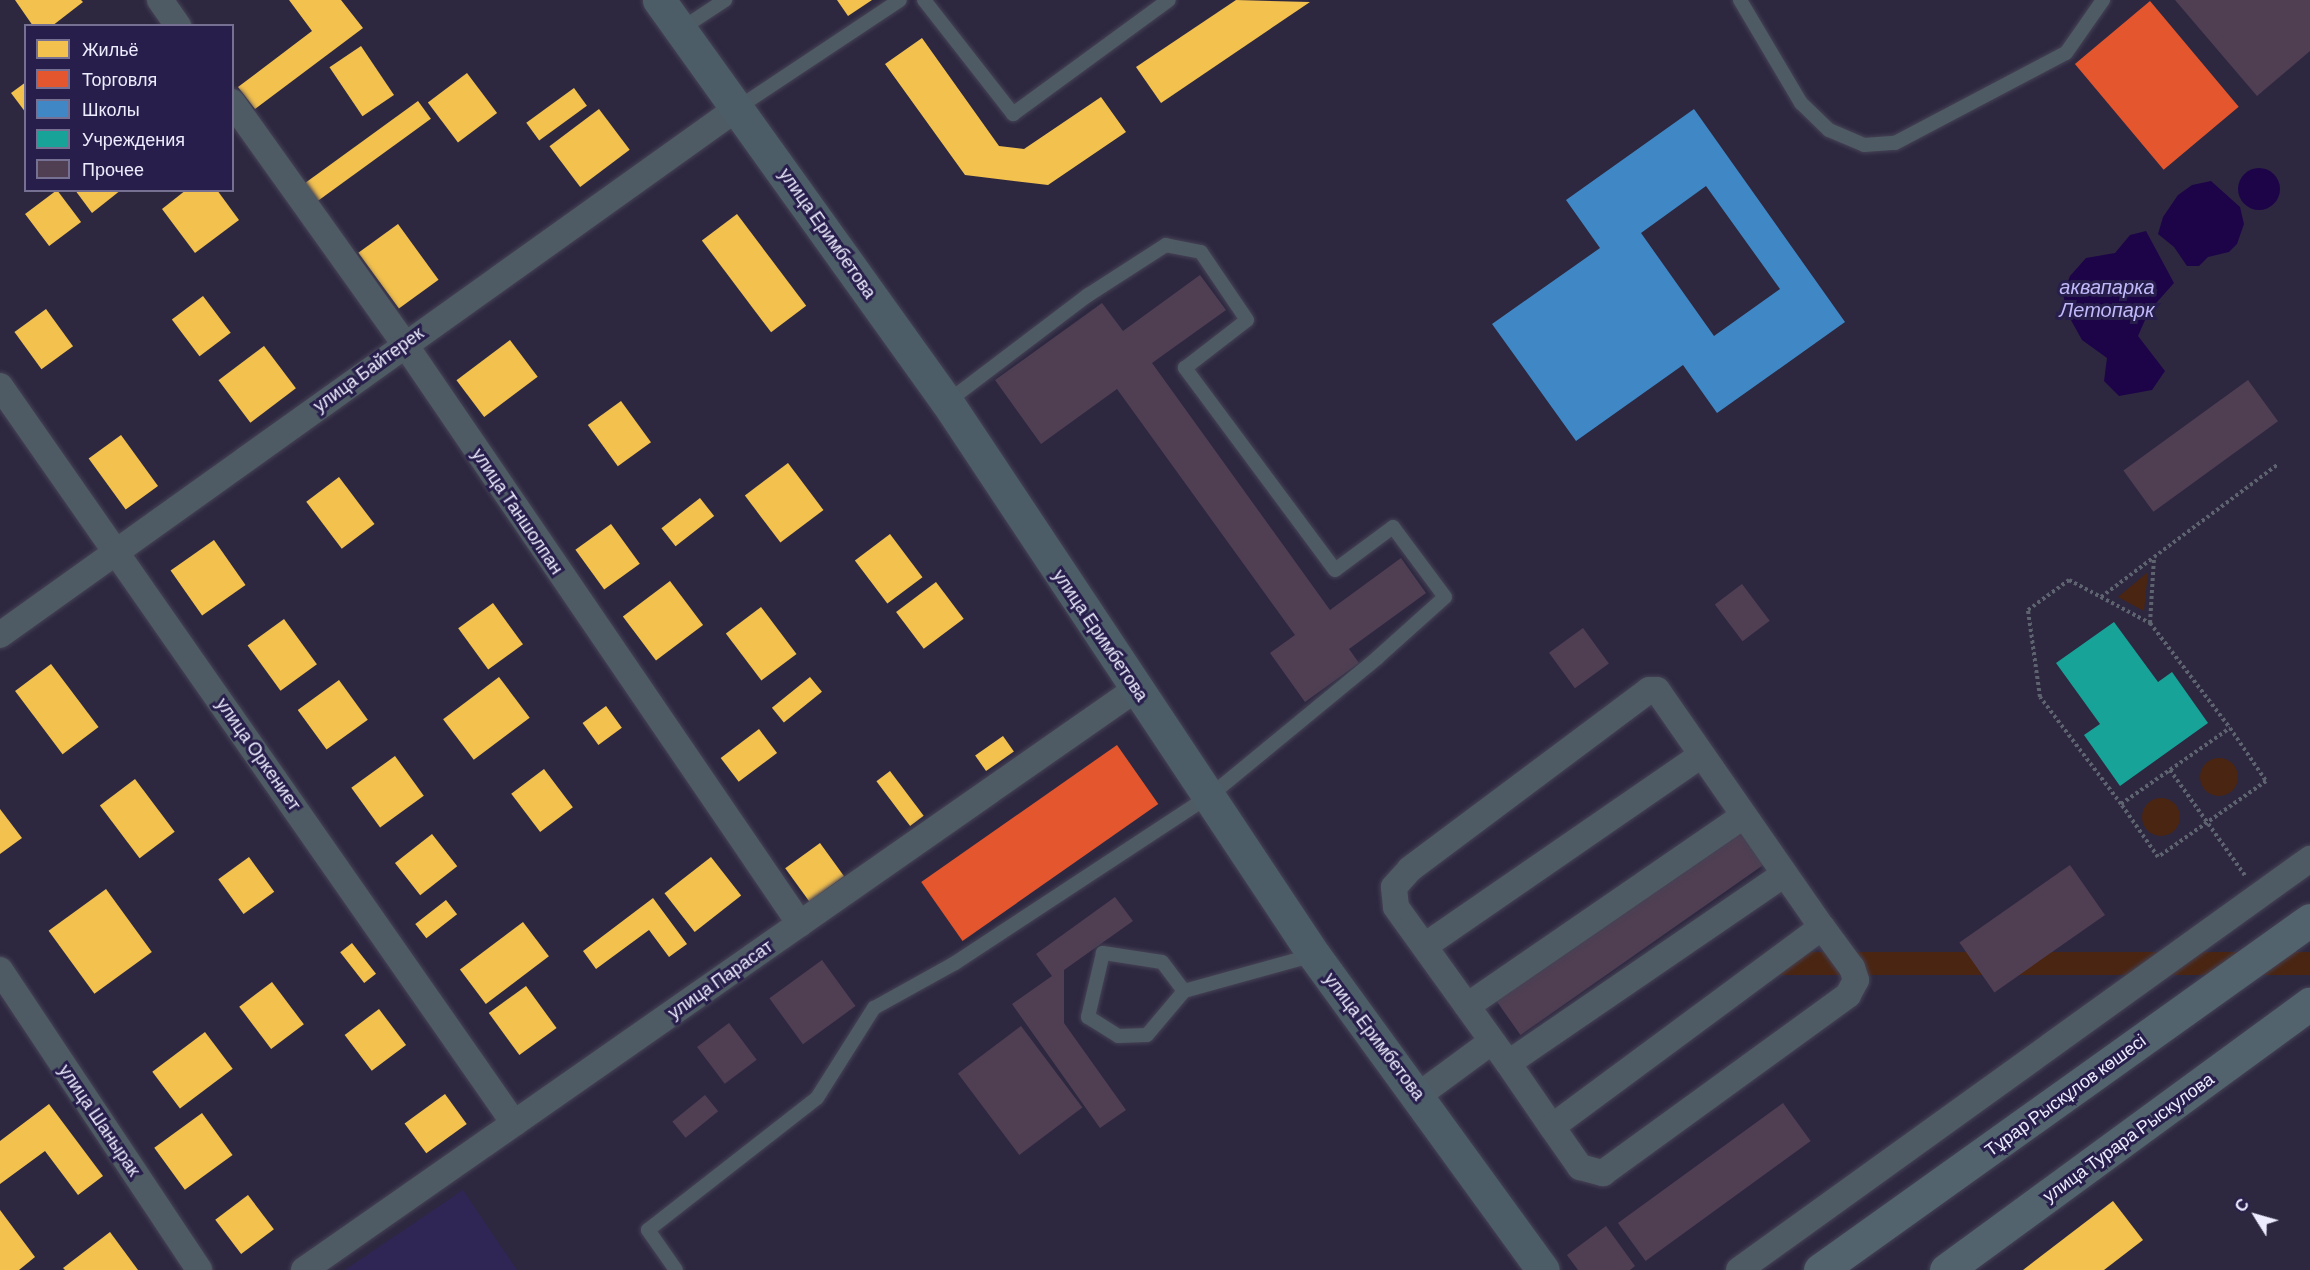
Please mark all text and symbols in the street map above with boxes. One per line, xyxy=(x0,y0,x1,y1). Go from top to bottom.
legend xyxy=(24,24,234,192)
text: Жильё xyxy=(82,38,139,60)
text: Торговля xyxy=(82,68,157,90)
text: Школы xyxy=(82,98,140,120)
text: Учреждения xyxy=(82,128,185,150)
text: Прочее xyxy=(82,158,144,180)
street label: улица Еримбетова xyxy=(775,164,881,302)
water label: аквапарка Летопарк xyxy=(2059,275,2155,322)
street label: улица Байтерек xyxy=(309,322,427,416)
street label: улица Таншолпан xyxy=(468,444,568,578)
street label: улица Еримбетова xyxy=(1049,565,1153,705)
street label: улица Оркениет xyxy=(212,693,306,815)
street label: улица Парасат xyxy=(663,935,777,1023)
street label: улица Еримбетова xyxy=(1320,968,1430,1104)
street label: Тұрар Рыскұлов көшесі xyxy=(1980,1029,2150,1161)
street label: улица Шанырак xyxy=(55,1060,145,1180)
street label: улица Турара Рыскулова xyxy=(2038,1068,2218,1206)
north arrow xyxy=(2226,1186,2286,1246)
text: С xyxy=(2230,1195,2252,1215)

